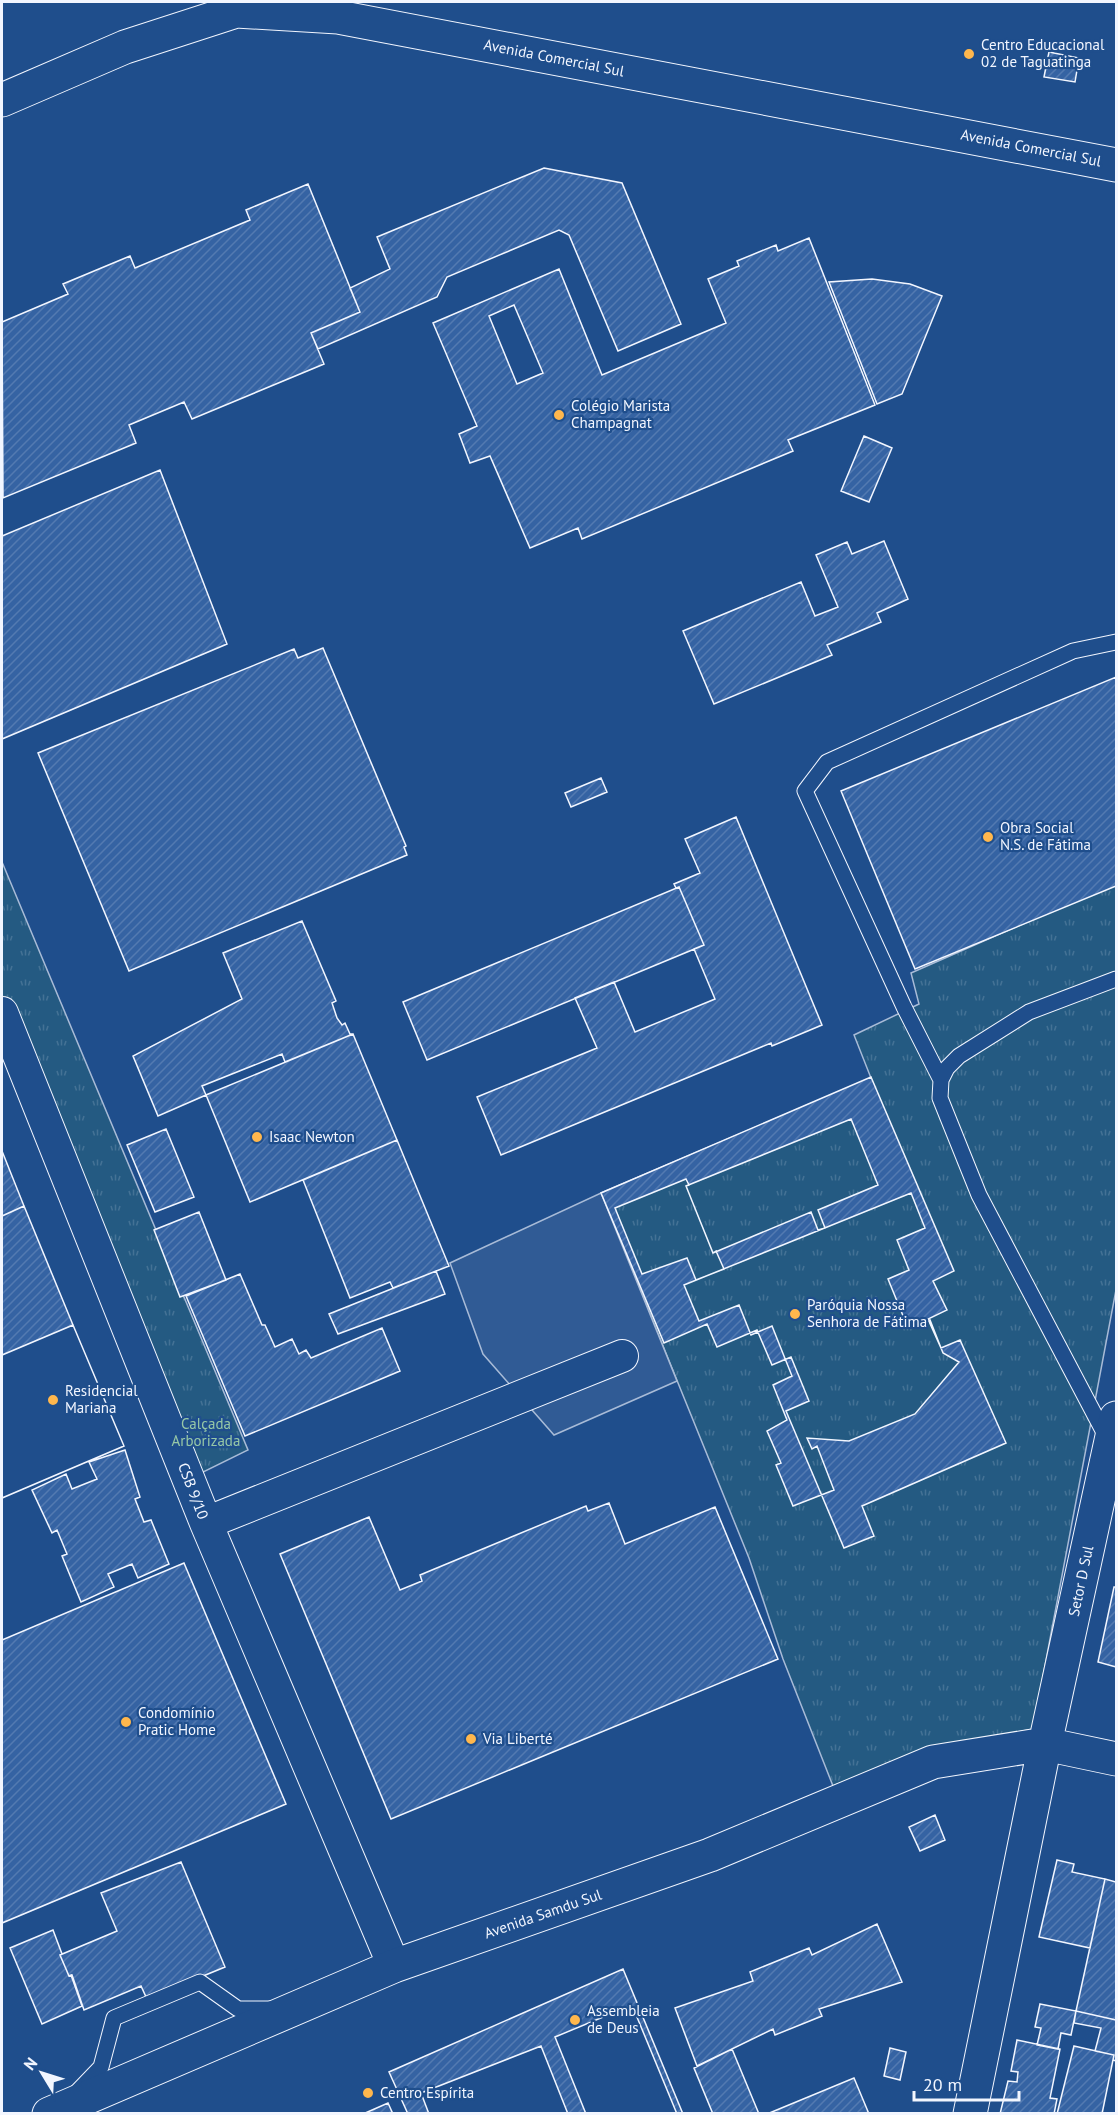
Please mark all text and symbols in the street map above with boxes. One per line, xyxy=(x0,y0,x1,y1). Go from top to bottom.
street label: Avenida Comercial Sul xyxy=(482,35,627,81)
place label: Centro Educacional 02 de Taguatinga xyxy=(981,35,1105,71)
marker: Centro Educacional 02 de Taguatinga xyxy=(962,47,976,61)
street label: Avenida Comercial Sul xyxy=(959,125,1104,171)
place label: Colégio Marista Champagnat xyxy=(571,396,670,432)
marker: Colégio Marista Champagnat xyxy=(552,408,566,422)
place label: Obra Social N.S. de Fátima xyxy=(1000,818,1091,854)
marker: Obra Social N.S. de Fátima xyxy=(981,830,995,844)
place label: Isaac Newton xyxy=(269,1127,355,1146)
marker: Isaac Newton xyxy=(250,1130,264,1144)
place label: Paróquia Nossa Senhora de Fátima xyxy=(807,1295,927,1331)
marker: Paróquia Nossa Senhora de Fátima xyxy=(788,1307,802,1321)
place label: Residencial Mariana xyxy=(65,1381,138,1417)
marker: Residencial Mariana xyxy=(46,1393,60,1407)
park label: Calçada Arborizada xyxy=(172,1414,240,1450)
street label: CSB 9/10 xyxy=(174,1460,213,1522)
street label: Setor D Sul xyxy=(1064,1543,1097,1618)
place label: Condomínio Pratic Home xyxy=(138,1703,216,1739)
marker: Condomínio Pratic Home xyxy=(119,1715,133,1729)
place label: Via Liberté xyxy=(482,1729,553,1748)
marker: Via Liberté xyxy=(464,1732,478,1746)
street label: Avenida Samdu Sul xyxy=(482,1884,605,1943)
place label: Assembleia de Deus xyxy=(587,2001,660,2037)
marker: Assembleia de Deus xyxy=(568,2013,582,2027)
north arrow xyxy=(12,2043,72,2103)
text: N xyxy=(19,2053,41,2074)
scale bar xyxy=(914,2064,1019,2102)
text: 20 m xyxy=(923,2073,962,2096)
place label: Centro Espírita xyxy=(380,2083,474,2102)
marker: Centro Espírita xyxy=(361,2086,375,2100)

